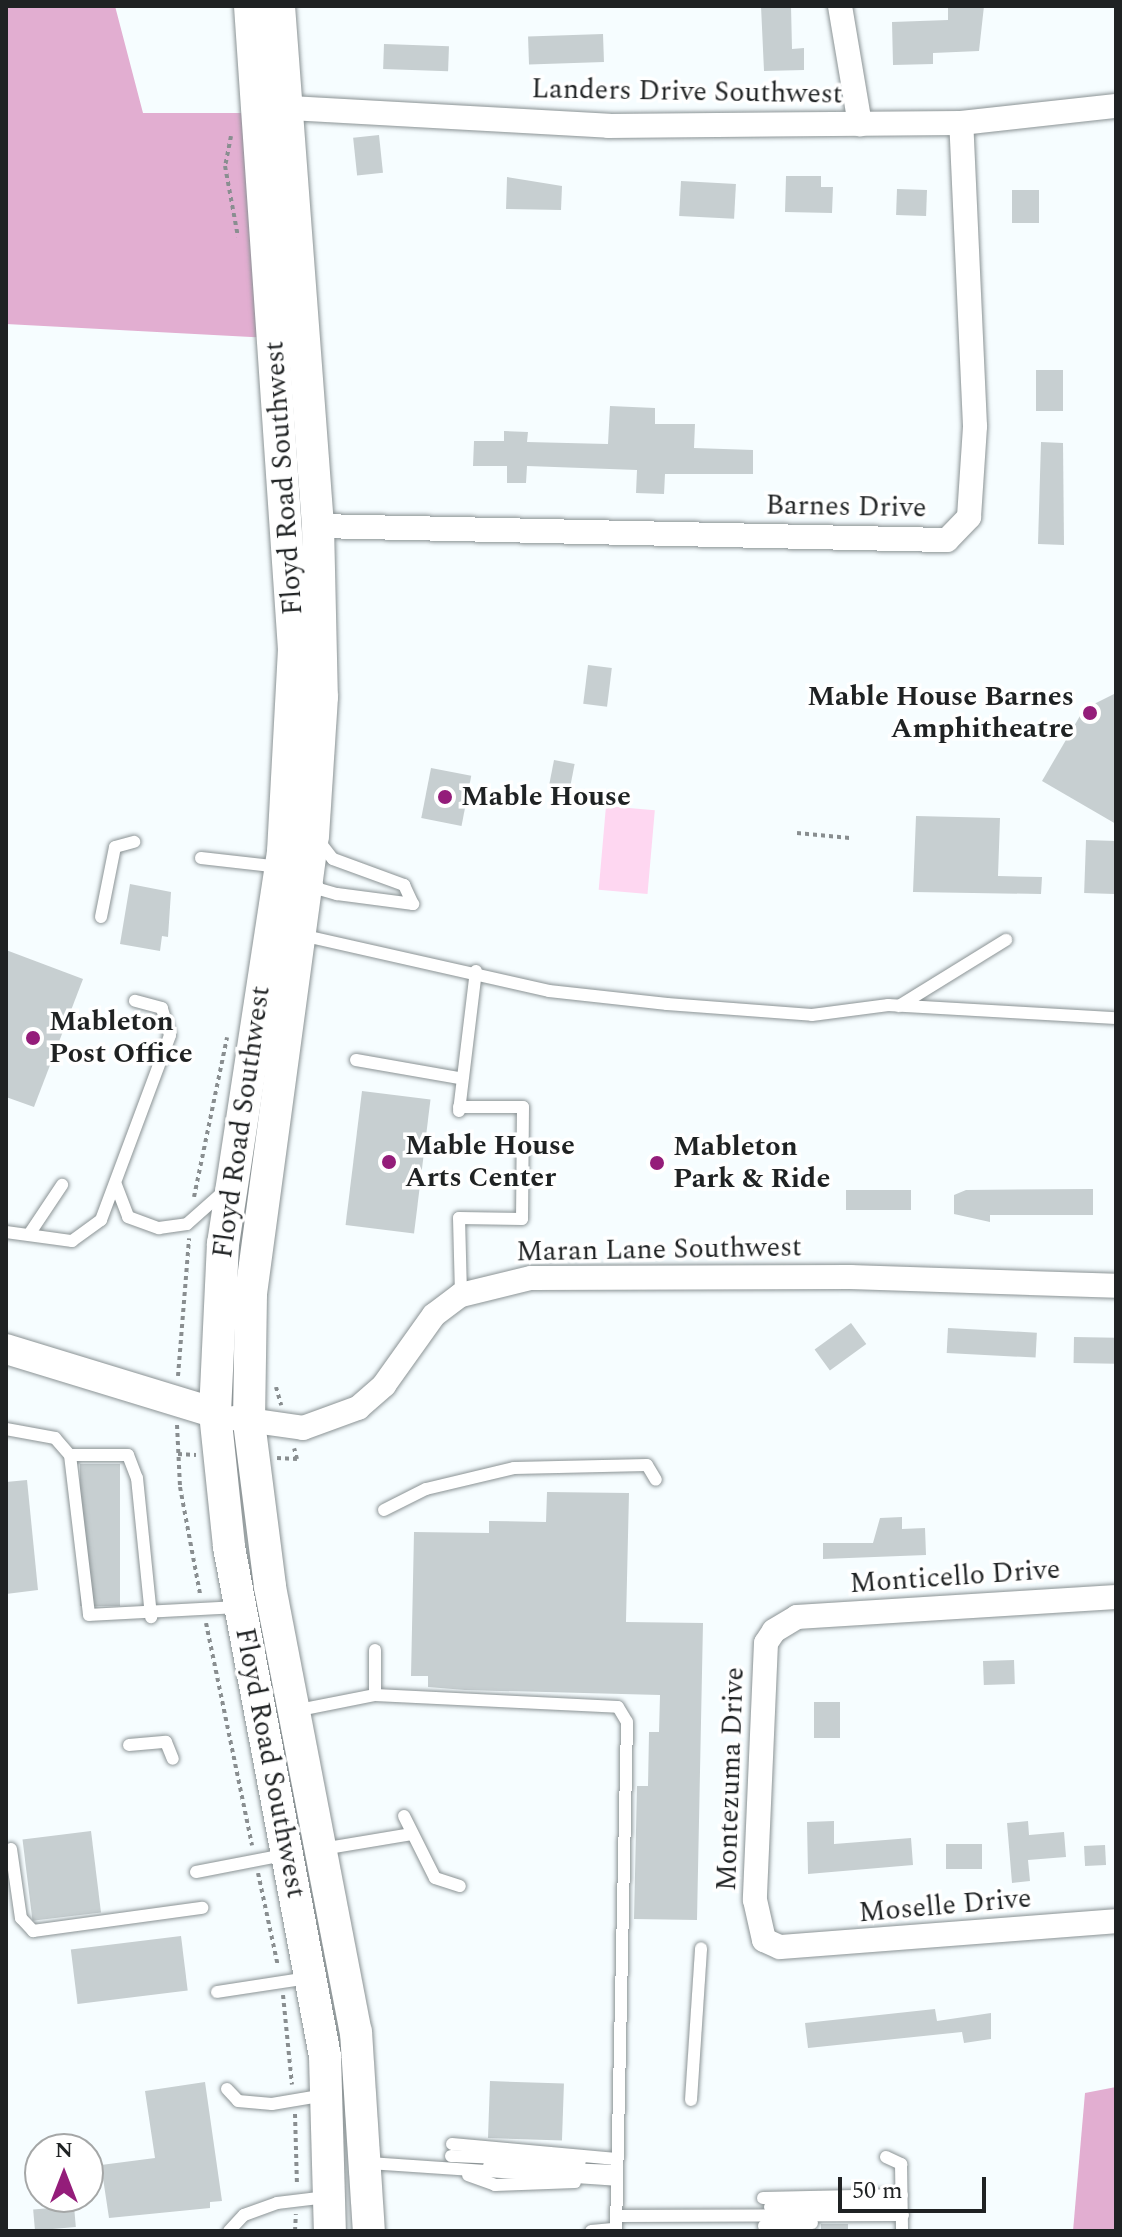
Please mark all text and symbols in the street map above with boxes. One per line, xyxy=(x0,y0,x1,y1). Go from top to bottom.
street label: Landers Drive Southwest xyxy=(531,72,843,112)
street label: Floyd Road Southwest xyxy=(258,340,310,616)
street label: Barnes Drive xyxy=(765,489,927,525)
place label: Mable House Barnes Amphitheatre xyxy=(807,680,1074,746)
marker: Mable House Barnes Amphitheatre xyxy=(1081,704,1099,722)
place label: Mable House xyxy=(461,780,631,814)
marker: Mable House xyxy=(436,788,454,806)
street label: Floyd Road Southwest xyxy=(206,984,278,1260)
place label: Mableton Post Office xyxy=(49,1005,193,1071)
marker: Mableton Post Office xyxy=(24,1029,42,1047)
place label: Mable House Arts Center xyxy=(405,1129,575,1195)
place label: Mableton Park & Ride xyxy=(673,1130,830,1196)
marker: Mable House Arts Center xyxy=(380,1153,398,1171)
marker: Mableton Park & Ride xyxy=(648,1154,666,1172)
street label: Maran Lane Southwest xyxy=(516,1231,802,1269)
street label: Monticello Drive xyxy=(849,1553,1061,1601)
street label: Floyd Road Southwest xyxy=(227,1625,313,1901)
street label: Montezuma Drive xyxy=(710,1666,752,1892)
street label: Moselle Drive xyxy=(857,1882,1033,1930)
north arrow xyxy=(24,2133,104,2213)
text: N xyxy=(55,2134,73,2167)
scale bar xyxy=(842,2161,990,2211)
text: 50 m xyxy=(852,2173,903,2209)

